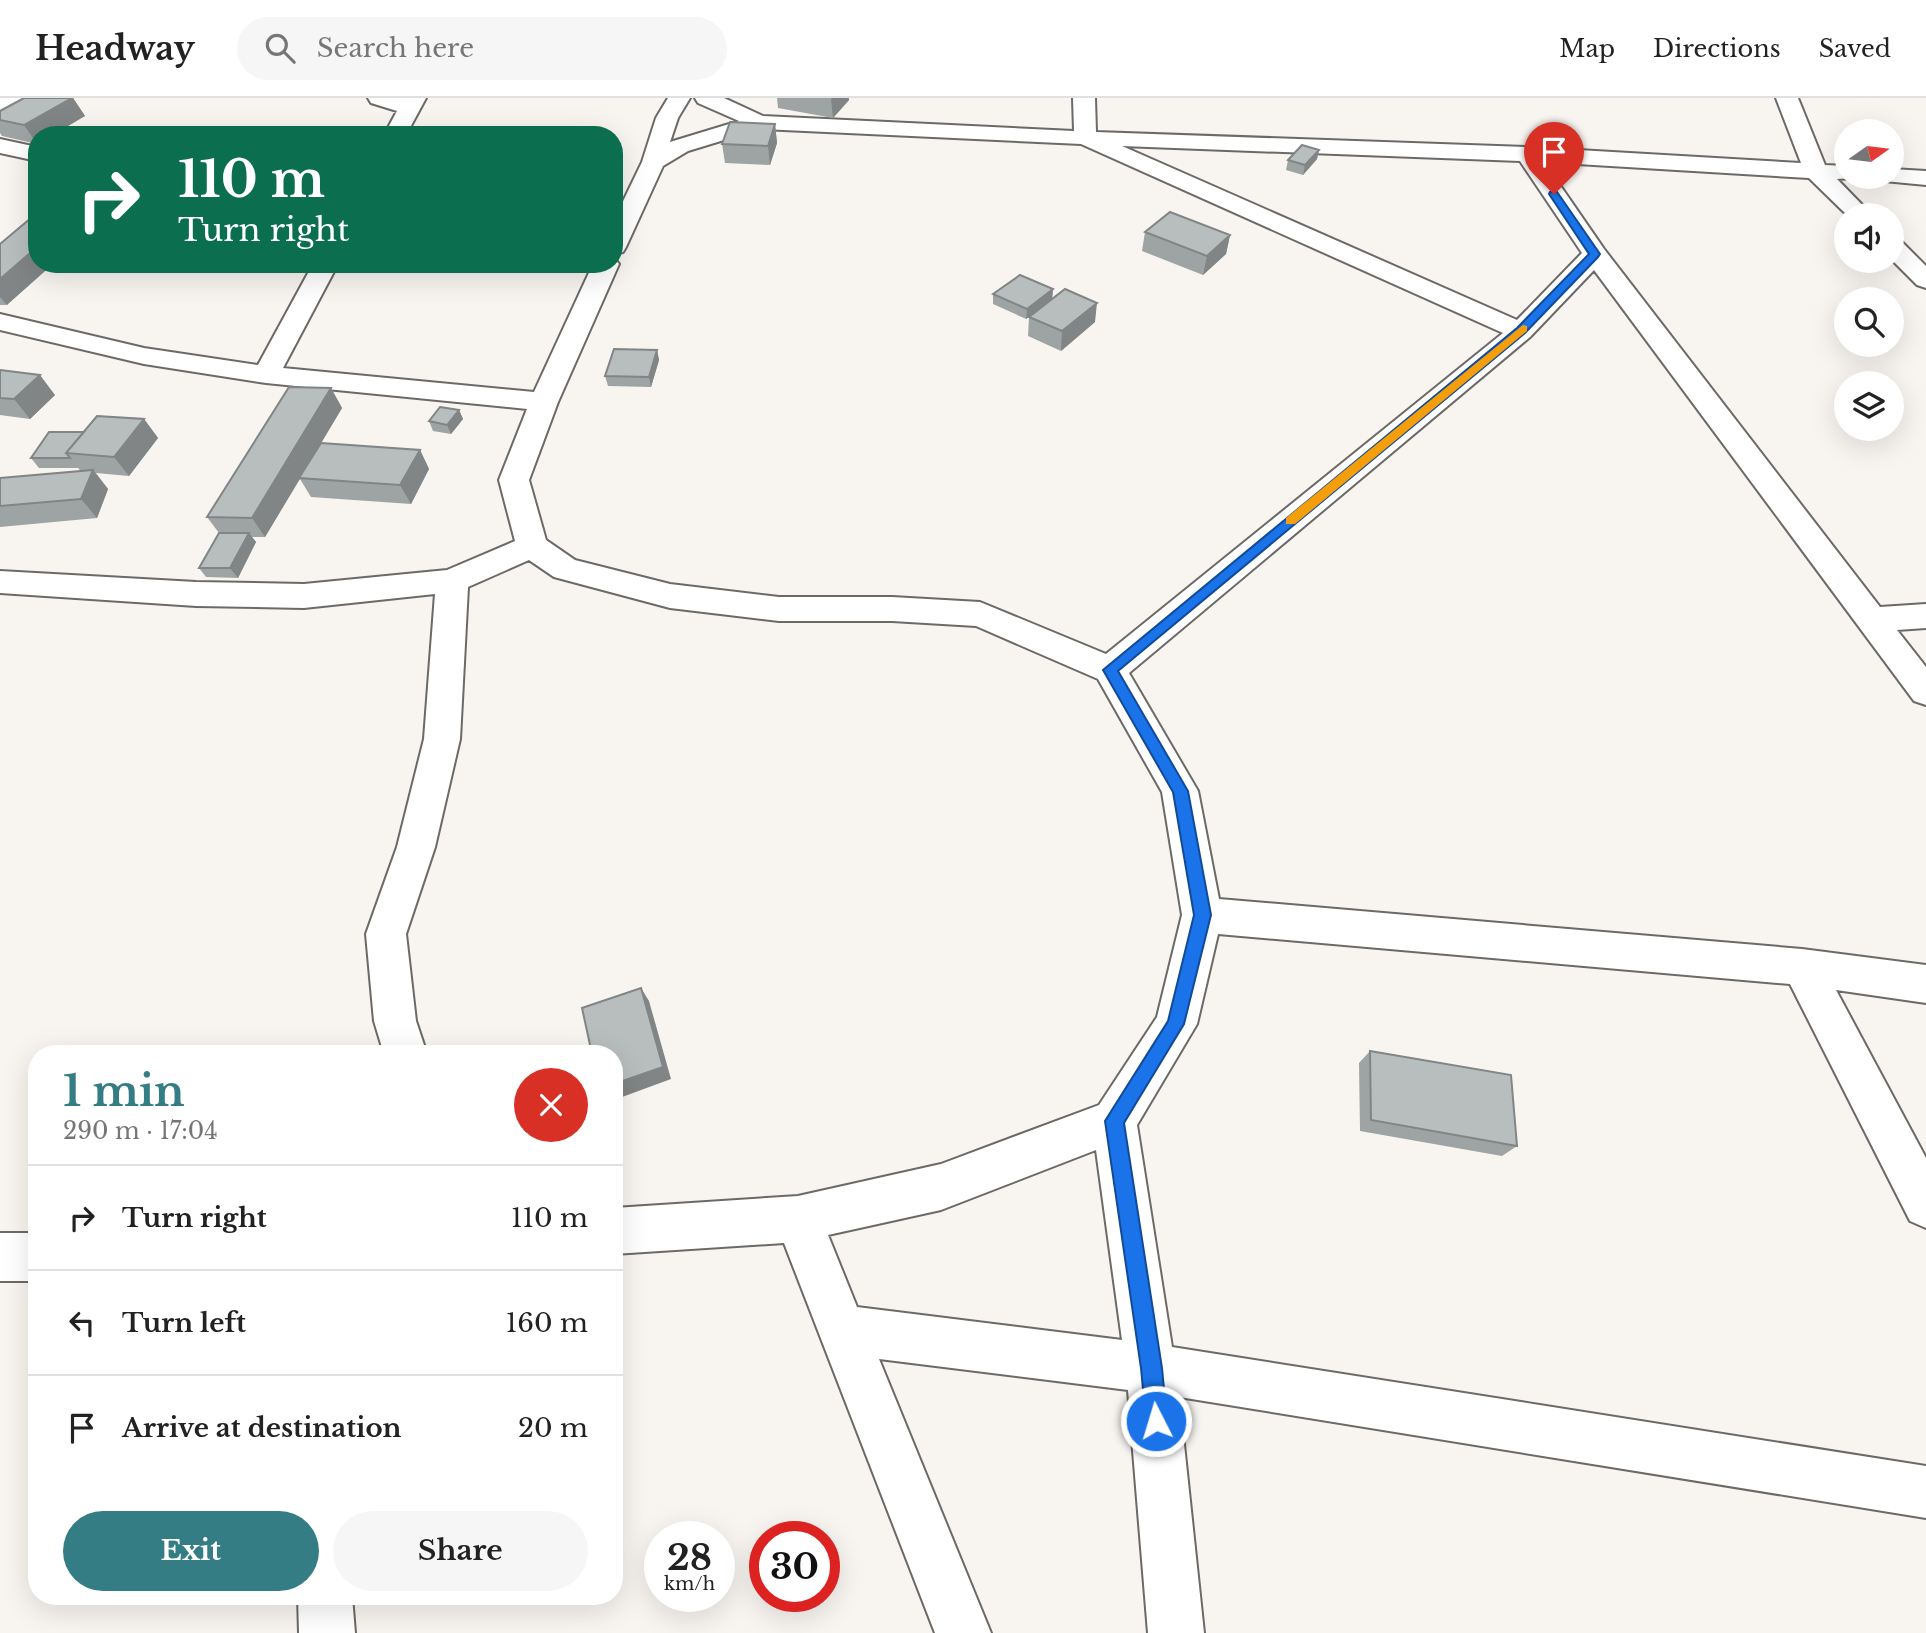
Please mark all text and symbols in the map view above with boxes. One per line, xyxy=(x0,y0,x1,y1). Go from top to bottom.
search box xyxy=(237,17,727,80)
text: Headway xyxy=(35,28,195,69)
icon: search xyxy=(261,29,299,67)
text: Search here xyxy=(317,32,474,64)
text: Map xyxy=(1559,34,1615,63)
text: Directions xyxy=(1653,34,1781,63)
text: Saved xyxy=(1819,34,1891,63)
north arrow xyxy=(1834,119,1904,189)
map controls xyxy=(1834,119,1904,441)
pin xyxy=(1524,122,1584,194)
icon: arrive xyxy=(1535,133,1573,171)
text: 110 m xyxy=(178,149,325,210)
icon: right xyxy=(63,154,154,245)
button: sound xyxy=(1834,203,1904,273)
text: Turn right xyxy=(178,210,349,250)
button: search xyxy=(1834,287,1904,357)
button: layers xyxy=(1834,371,1904,441)
text: 1 min xyxy=(63,1065,185,1117)
button: close xyxy=(514,1068,588,1142)
text: 290 m · 17:04 xyxy=(63,1117,218,1145)
icon: right xyxy=(63,1199,101,1237)
text: Turn right xyxy=(122,1202,267,1234)
text: 110 m xyxy=(511,1202,588,1234)
icon: left xyxy=(63,1304,101,1342)
text: Turn left xyxy=(122,1307,246,1339)
text: 160 m xyxy=(506,1307,588,1339)
position arrow xyxy=(1119,1384,1193,1458)
icon: arrive xyxy=(63,1409,101,1447)
text: Arrive at destination xyxy=(122,1412,402,1444)
text: 20 m xyxy=(518,1412,588,1444)
button: Exit xyxy=(63,1511,319,1591)
button: Share xyxy=(333,1511,588,1591)
speed limit sign: 30 xyxy=(749,1521,840,1612)
text: 28 xyxy=(667,1536,712,1579)
text: km/h xyxy=(664,1573,715,1595)

